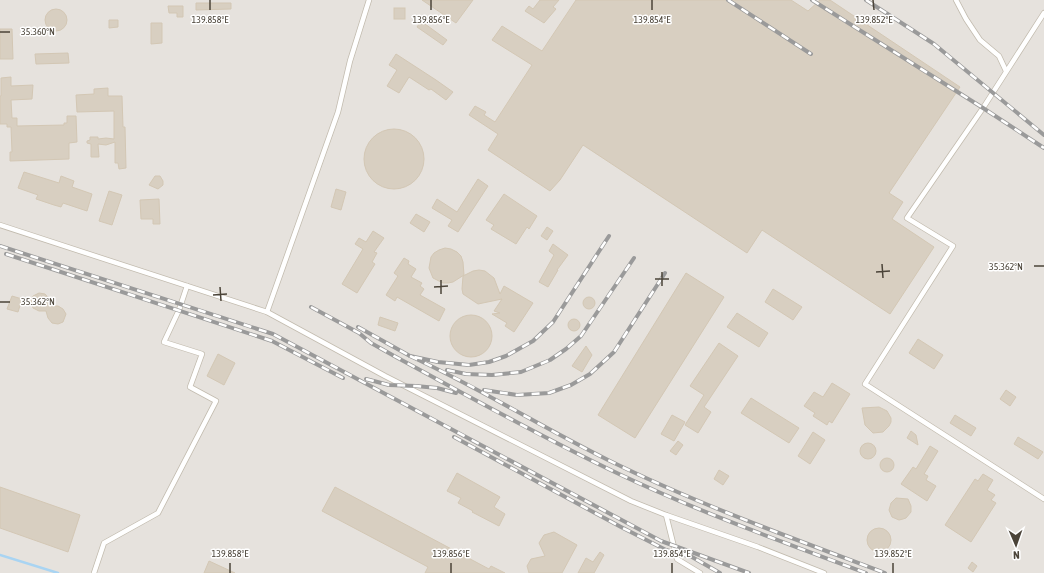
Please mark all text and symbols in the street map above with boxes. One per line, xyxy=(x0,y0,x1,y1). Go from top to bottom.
text: 139.858°E xyxy=(192,14,229,25)
text: 139.856°E xyxy=(413,14,450,25)
text: 139.854°E xyxy=(634,14,671,25)
text: 139.852°E xyxy=(856,14,893,25)
text: 35.360°N xyxy=(21,26,55,37)
text: 35.362°N xyxy=(989,261,1023,272)
text: 35.362°N xyxy=(21,296,55,307)
north arrow xyxy=(996,525,1036,565)
text: 139.858°E xyxy=(212,548,249,559)
text: 139.856°E xyxy=(433,548,470,559)
text: 139.854°E xyxy=(654,548,691,559)
text: 139.852°E xyxy=(875,548,912,559)
text: N xyxy=(1013,549,1020,561)

